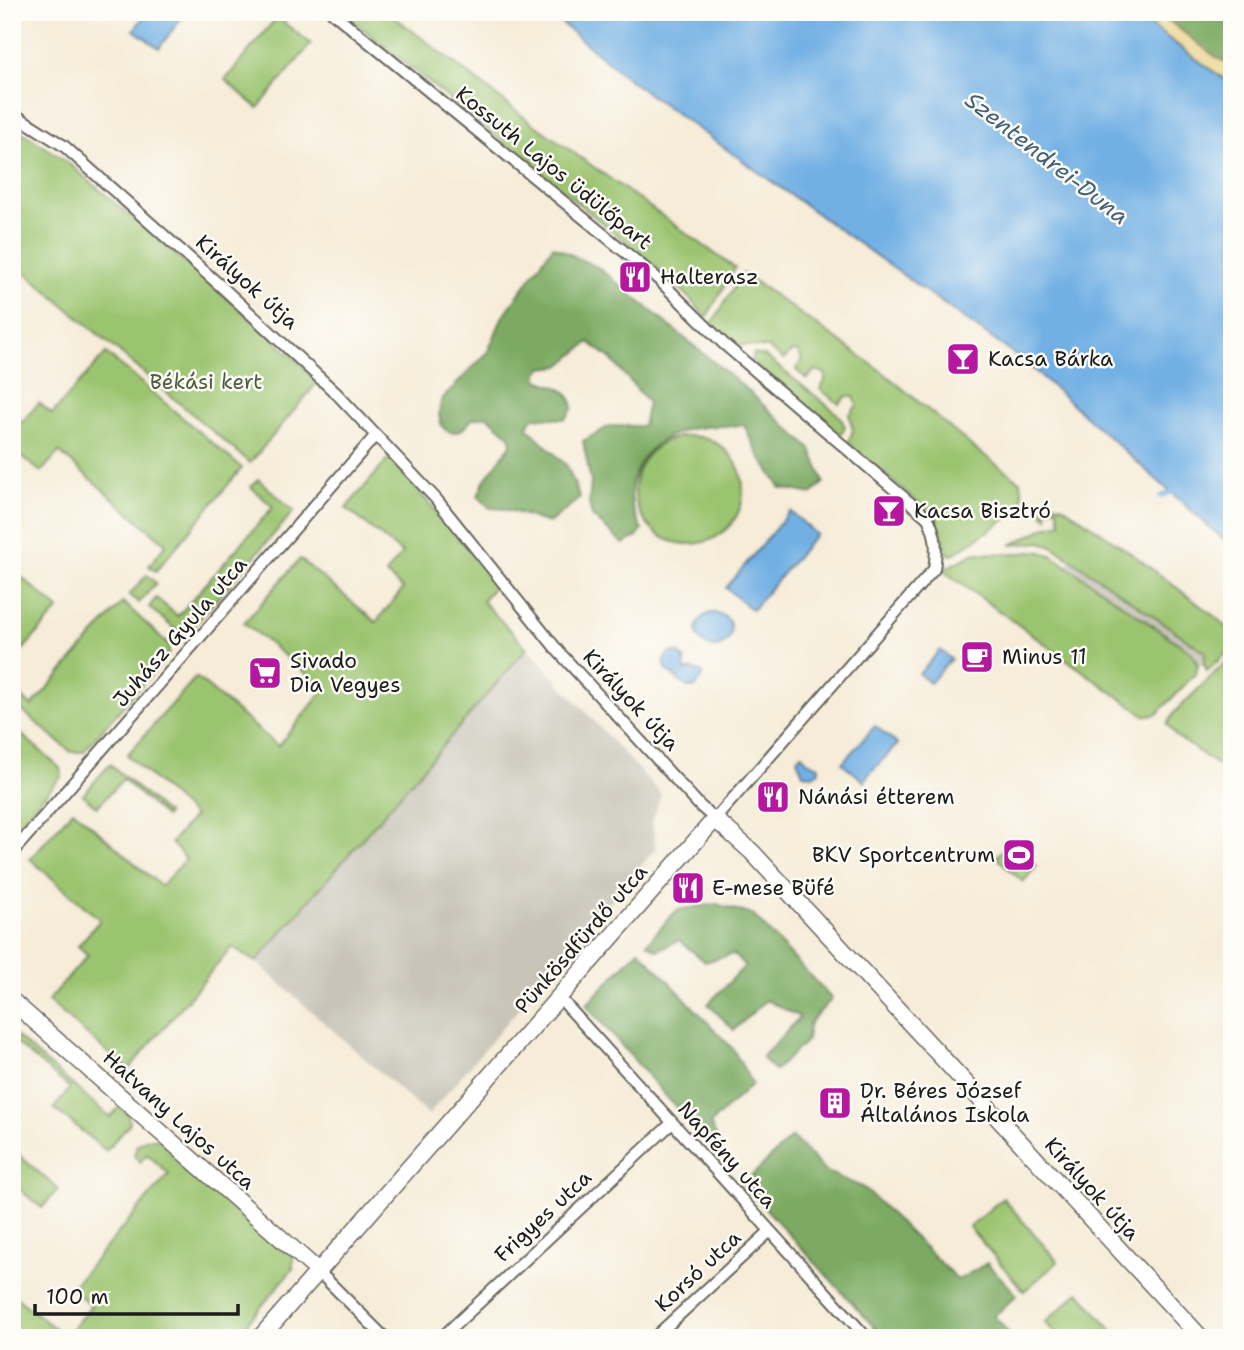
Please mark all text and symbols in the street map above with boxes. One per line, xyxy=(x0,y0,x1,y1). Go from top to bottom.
street label: Kossuth Lajos üdülőpart xyxy=(450,80,658,256)
water label: Szentendrei-Duna xyxy=(959,85,1135,231)
street label: Királyok útja xyxy=(190,228,304,336)
restaurant icon: Halterasz xyxy=(616,258,654,296)
place label: Halterasz xyxy=(660,263,758,291)
bar icon: Kacsa Bárka xyxy=(944,340,982,378)
place label: Kacsa Bárka xyxy=(988,345,1113,373)
park label: Békási kert xyxy=(150,368,262,396)
bar icon: Kacsa Bisztró xyxy=(870,492,908,530)
place label: Kacsa Bisztró xyxy=(914,497,1051,525)
street label: Juhász Gyula utca xyxy=(107,551,253,713)
cafe icon: Minus 11 xyxy=(958,638,996,676)
street label: Királyok útja xyxy=(577,643,685,757)
place label: Minus 11 xyxy=(1002,643,1087,671)
place label: Sivado Dia Vegyes xyxy=(290,647,401,699)
supermarket icon: Sivado Dia Vegyes xyxy=(246,654,284,692)
restaurant icon: Nánási étterem xyxy=(754,778,792,816)
place label: Nánási étterem xyxy=(798,783,955,811)
sports icon: BKV Sportcentrum xyxy=(1000,836,1038,874)
place label: BKV Sportcentrum xyxy=(812,841,995,869)
street label: Pünkösdfürdő utca xyxy=(508,858,654,1020)
restaurant icon: E-mese Büfé xyxy=(669,869,707,907)
place label: E-mese Büfé xyxy=(712,874,835,902)
street label: Hatvany Lajos utca xyxy=(97,1044,261,1196)
place label: Dr. Béres József Általános Iskola xyxy=(860,1077,1029,1129)
building icon: Dr. Béres József Általános Iskola xyxy=(816,1084,854,1122)
street label: Napfény utca xyxy=(672,1096,782,1214)
street label: Királyok útja xyxy=(1038,1132,1146,1246)
street label: Frigyes utca xyxy=(488,1164,598,1268)
street label: Korsó utca xyxy=(649,1224,747,1318)
scale bar xyxy=(35,1273,238,1317)
text: 100 m xyxy=(46,1283,109,1311)

